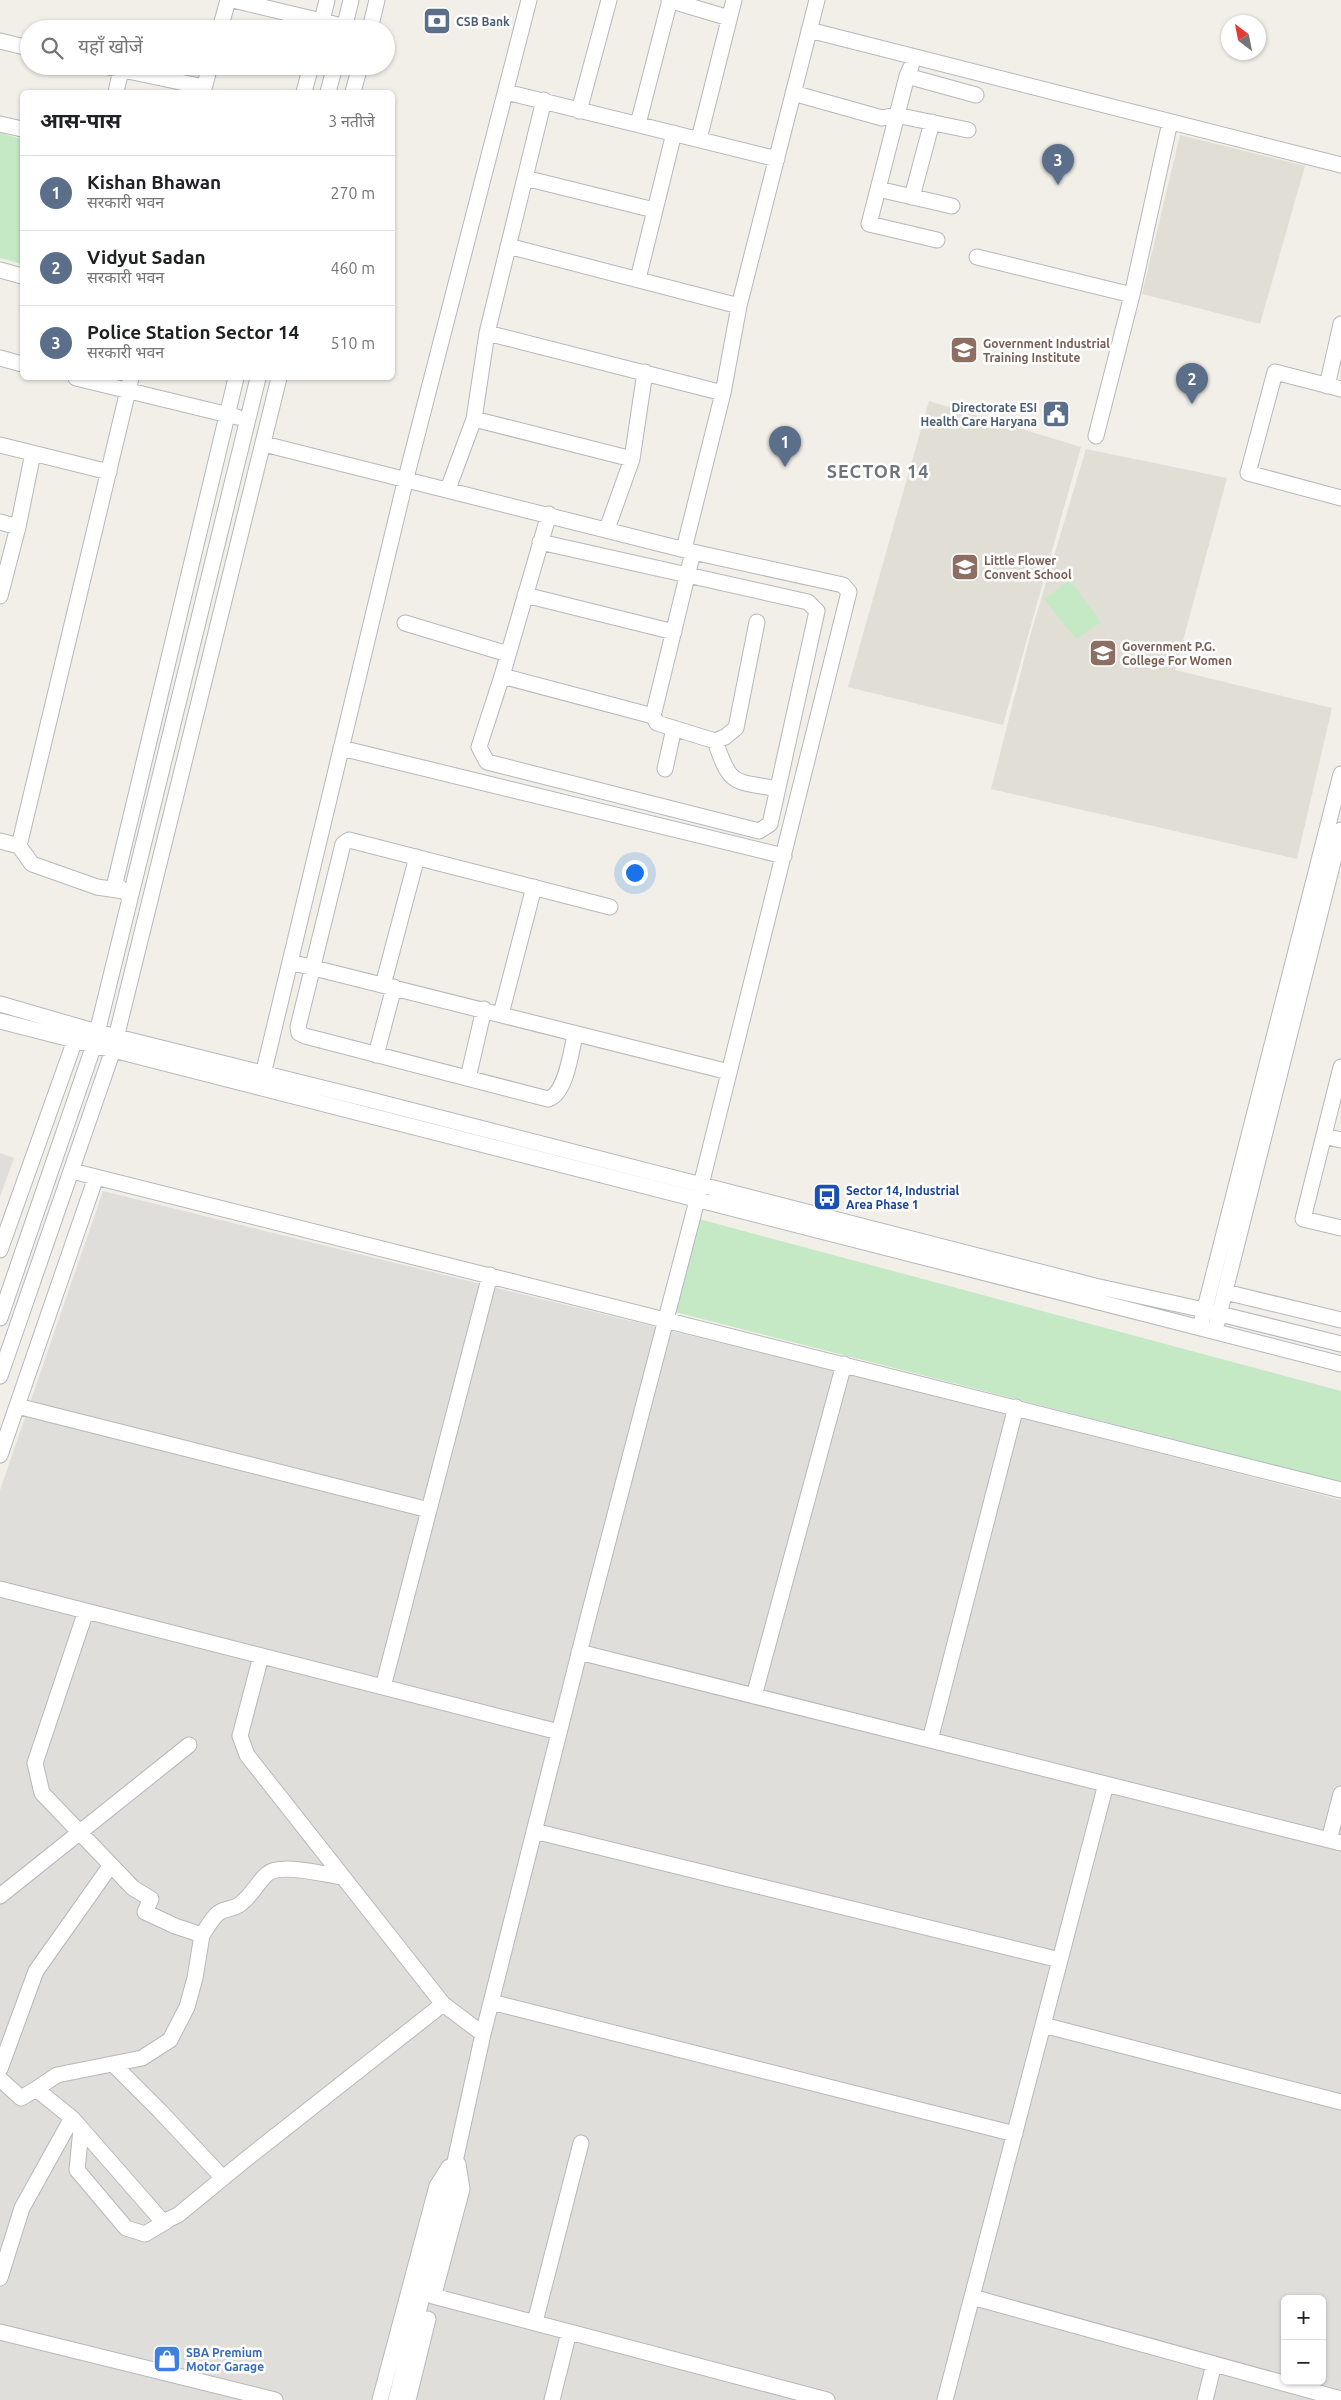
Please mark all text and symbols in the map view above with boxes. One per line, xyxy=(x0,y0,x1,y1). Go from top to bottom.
bank icon: CSB Bank xyxy=(422,6,452,36)
place label: CSB Bank xyxy=(456,15,510,28)
north arrow xyxy=(1221,15,1266,60)
search box xyxy=(20,20,395,75)
icon: search xyxy=(38,34,66,62)
text: यहाँ खोजें xyxy=(78,35,143,57)
text: आस-पास xyxy=(40,108,121,132)
text: 3 नतीजे xyxy=(328,112,375,130)
pin: 3 xyxy=(1042,144,1074,185)
text: Kishan Bhawan xyxy=(87,171,221,193)
text: 1 xyxy=(51,184,61,202)
text: 270 m xyxy=(330,184,375,202)
text: सरकारी भवन xyxy=(87,193,164,211)
text: Vidyut Sadan xyxy=(87,246,206,268)
text: 2 xyxy=(51,259,61,277)
text: 460 m xyxy=(330,259,375,277)
text: सरकारी भवन xyxy=(87,268,164,286)
text: Police Station Sector 14 xyxy=(87,321,299,343)
text: 3 xyxy=(51,334,61,352)
text: 510 m xyxy=(330,334,375,352)
school or university icon: Government Industrial Training Institute xyxy=(949,335,979,365)
place label: Government Industrial Training Institute xyxy=(983,337,1110,364)
text: सरकारी भवन xyxy=(87,343,164,361)
pin: 2 xyxy=(1176,363,1208,404)
public building icon: Directorate ESI Health Care Haryana xyxy=(1041,399,1071,429)
place label: Directorate ESI Health Care Haryana xyxy=(921,401,1037,428)
pin: 1 xyxy=(769,426,801,467)
district label: SECTOR 14 xyxy=(827,461,929,481)
school or university icon: Little Flower Convent School xyxy=(950,552,980,582)
place label: Little Flower Convent School xyxy=(984,554,1072,581)
school or university icon: Government P.G. College For Women xyxy=(1088,638,1118,668)
place label: Government P.G. College For Women xyxy=(1122,640,1232,667)
your location xyxy=(622,860,648,886)
bus stop icon: Sector 14, Industrial Area Phase 1 xyxy=(812,1182,842,1212)
place label: Sector 14, Industrial Area Phase 1 xyxy=(846,1184,959,1211)
map controls xyxy=(1281,2295,1326,2385)
button: + xyxy=(1281,2295,1326,2340)
button: − xyxy=(1281,2340,1326,2385)
shop icon: SBA Premium Motor Garage xyxy=(152,2344,182,2374)
place label: SBA Premium Motor Garage xyxy=(186,2346,264,2373)

